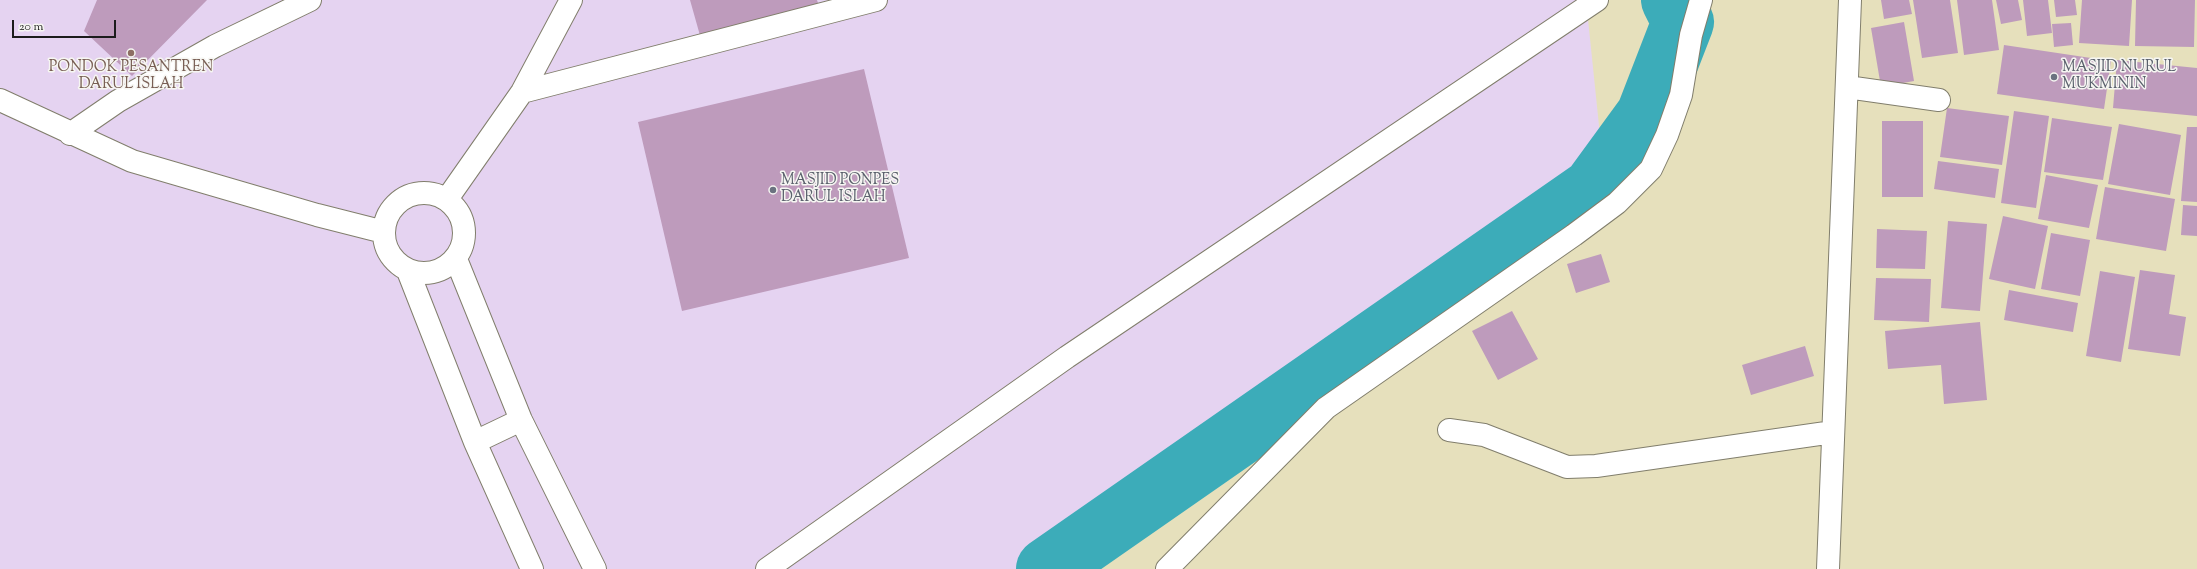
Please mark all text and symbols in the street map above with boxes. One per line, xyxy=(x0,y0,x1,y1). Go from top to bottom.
scale bar xyxy=(14,12,118,38)
text: 20 m xyxy=(19,18,43,36)
marker: PONDOK PESANTREN DARUL ISLAH xyxy=(126,48,136,58)
place label: PONDOK PESANTREN DARUL ISLAH xyxy=(49,59,213,94)
place label: MASJID NURUL MUKMININ xyxy=(2062,59,2176,94)
marker: MASJID NURUL MUKMININ xyxy=(2049,72,2059,82)
place label: MASJID PONPES DARUL ISLAH xyxy=(781,172,899,207)
marker: MASJID PONPES DARUL ISLAH xyxy=(768,185,778,195)

